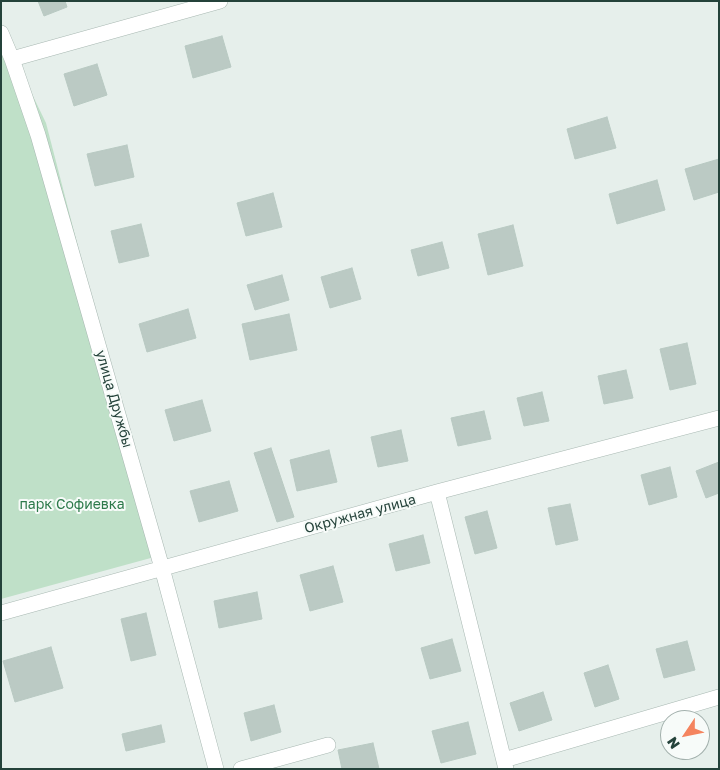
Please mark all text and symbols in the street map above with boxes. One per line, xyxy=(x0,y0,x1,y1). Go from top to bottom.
street label: улица Дружбы xyxy=(92,348,136,450)
street label: Окружная улица xyxy=(302,491,418,537)
park label: парк Софиевка xyxy=(19,497,125,513)
north arrow xyxy=(660,710,710,760)
text: N xyxy=(663,734,683,752)

